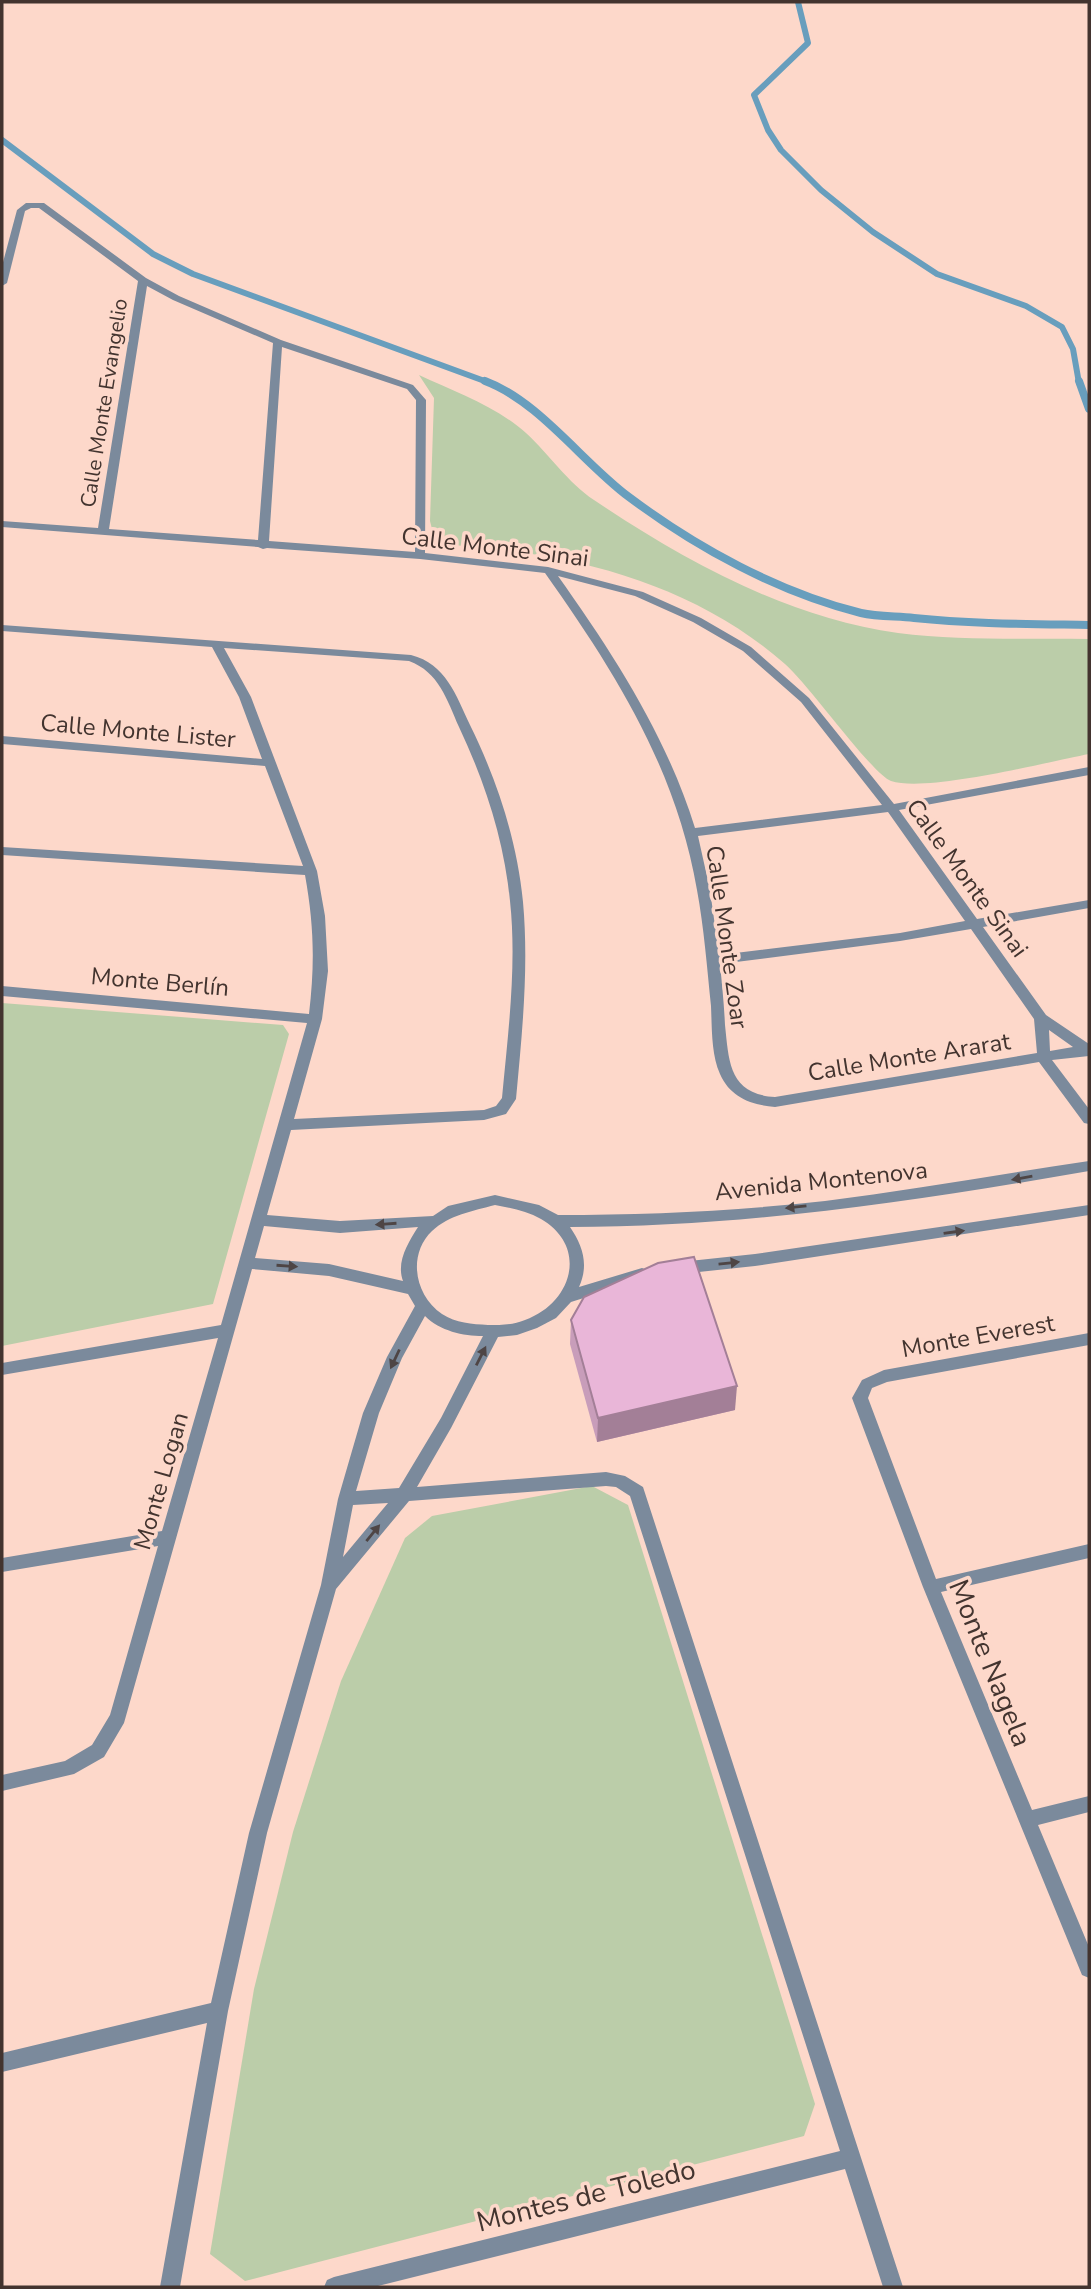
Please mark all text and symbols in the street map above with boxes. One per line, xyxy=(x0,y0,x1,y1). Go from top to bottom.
street label: Calle Monte Evangelio xyxy=(74,297,134,509)
street label: Calle Monte Sinai xyxy=(400,520,590,574)
street label: Calle Monte Lister xyxy=(39,707,237,756)
street label: Calle Monte Sinai xyxy=(899,792,1035,964)
street label: Calle Monte Zoar xyxy=(698,843,756,1031)
street label: Monte Berlín xyxy=(90,960,230,1004)
street label: Calle Monte Ararat xyxy=(806,1025,1013,1089)
street label: Avenida Montenova xyxy=(713,1154,929,1208)
one-way arrow xyxy=(1011,1173,1033,1184)
one-way arrow xyxy=(785,1202,807,1213)
one-way arrow xyxy=(375,1218,397,1229)
one-way arrow xyxy=(943,1226,965,1237)
one-way arrow xyxy=(718,1257,740,1268)
one-way arrow xyxy=(277,1261,299,1272)
street label: Monte Everest xyxy=(899,1307,1057,1365)
one-way arrow xyxy=(475,1346,486,1366)
one-way arrow xyxy=(389,1348,400,1369)
street label: Monte Logan xyxy=(126,1409,196,1553)
one-way arrow xyxy=(365,1524,380,1542)
street label: Monte Nagela xyxy=(939,1574,1041,1753)
street label: Montes de Toledo xyxy=(473,2150,700,2242)

